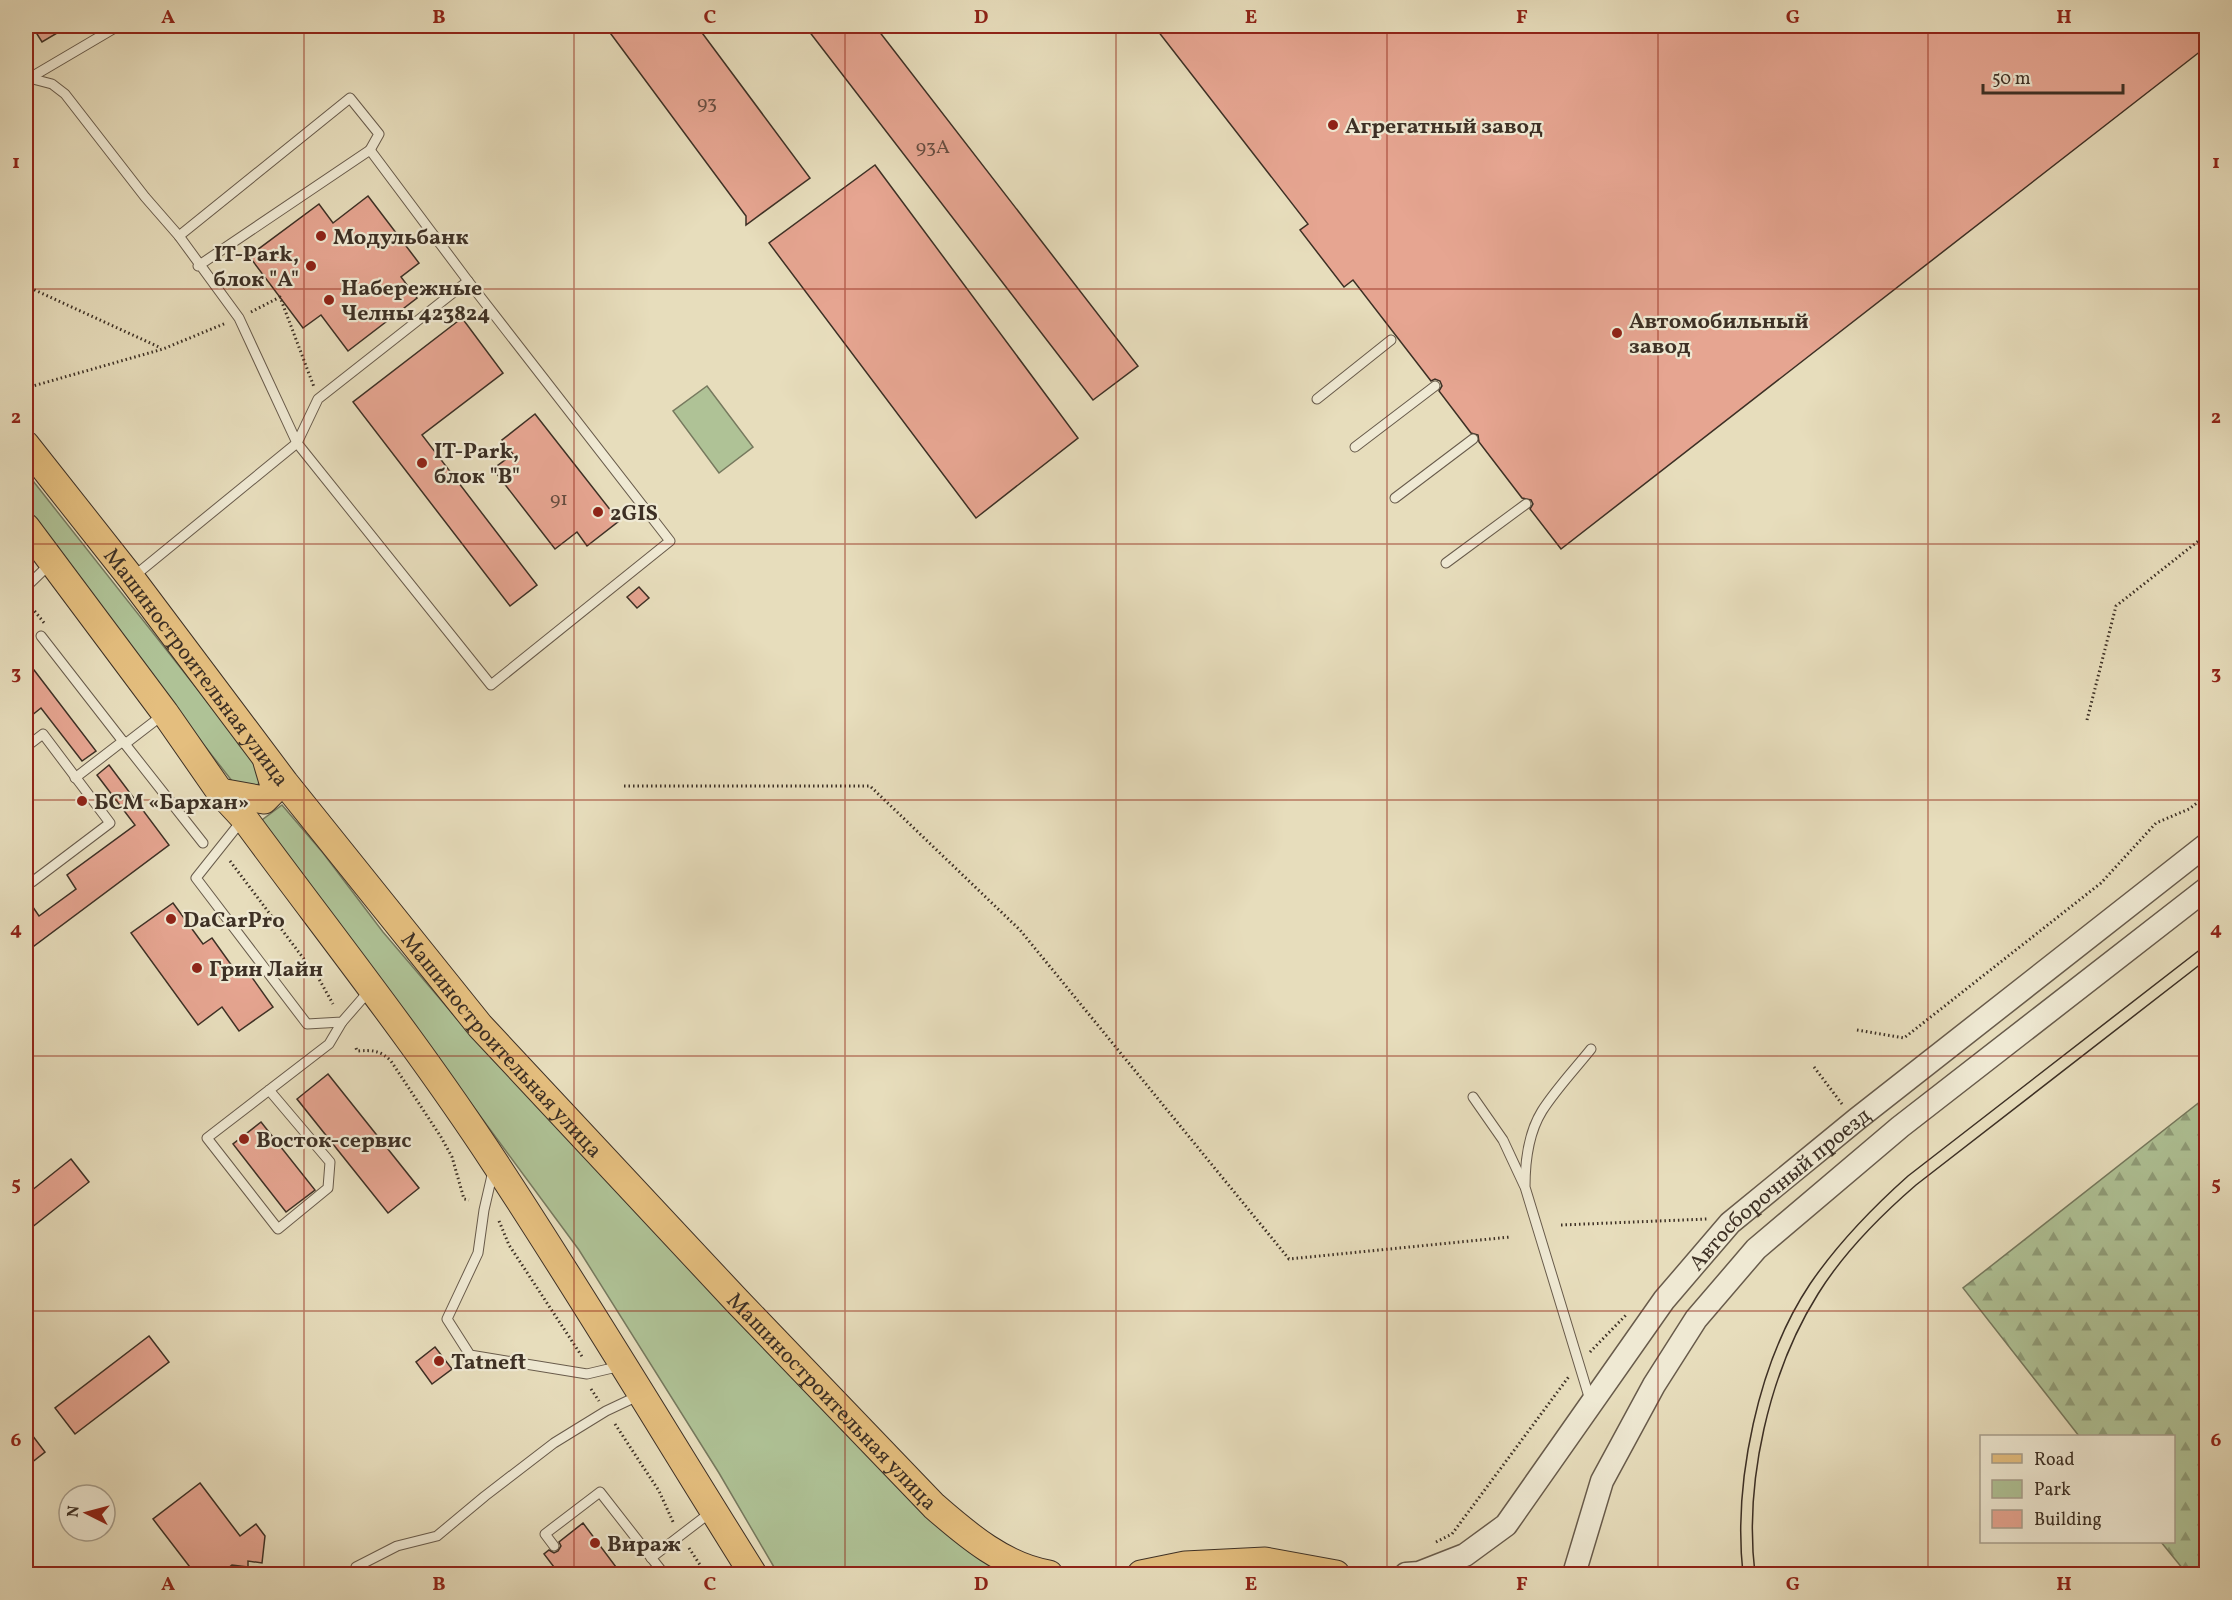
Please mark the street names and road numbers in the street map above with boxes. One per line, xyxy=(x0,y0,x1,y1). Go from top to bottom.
street label: Машиностроительная улица xyxy=(95,542,295,794)
street label: Машиностроительная улица xyxy=(392,926,609,1166)
street label: Автосборочный проезд xyxy=(1683,1101,1878,1279)
street label: Машиностроительная улица xyxy=(719,1286,943,1518)

